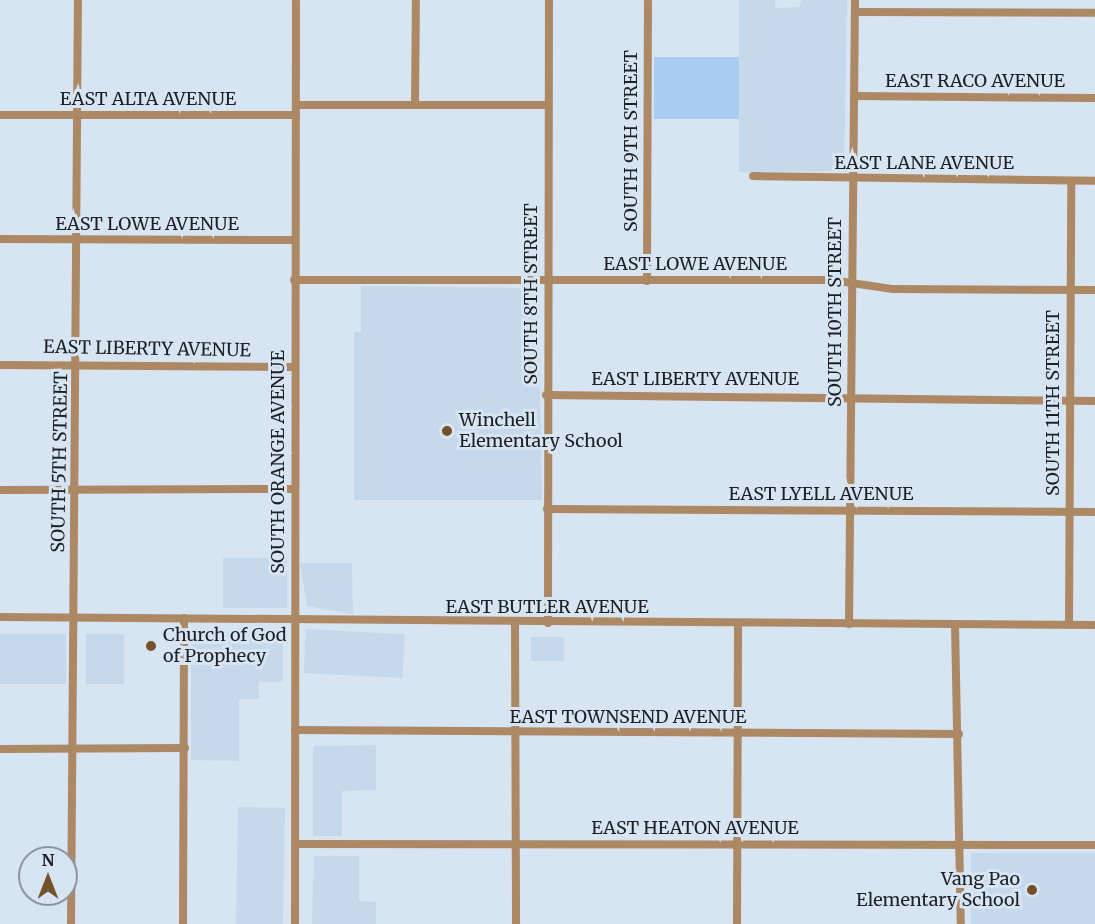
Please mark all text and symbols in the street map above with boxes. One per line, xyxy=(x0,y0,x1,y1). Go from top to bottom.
street label: SOUTH 9TH STREET xyxy=(620,50,642,232)
street label: EAST RACO AVENUE xyxy=(885,70,1065,92)
street label: EAST ALTA AVENUE xyxy=(60,88,236,110)
street label: EAST LANE AVENUE xyxy=(834,152,1014,174)
street label: SOUTH 8TH STREET xyxy=(520,203,542,385)
street label: EAST LOWE AVENUE xyxy=(55,213,239,235)
street label: SOUTH 10TH STREET xyxy=(824,217,846,407)
street label: EAST LOWE AVENUE xyxy=(603,253,787,275)
street label: SOUTH 11TH STREET xyxy=(1042,310,1064,496)
street label: EAST LIBERTY AVENUE xyxy=(43,336,251,362)
street label: SOUTH ORANGE AVENUE xyxy=(267,350,289,574)
street label: EAST LIBERTY AVENUE xyxy=(591,368,799,390)
street label: SOUTH 5TH STREET xyxy=(48,371,72,553)
place label: Winchell Elementary School xyxy=(459,410,623,452)
marker: Winchell Elementary School xyxy=(440,424,454,438)
street label: EAST LYELL AVENUE xyxy=(729,483,913,505)
street label: EAST BUTLER AVENUE xyxy=(445,596,649,618)
place label: Church of God of Prophecy xyxy=(163,625,287,668)
marker: Church of God of Prophecy xyxy=(144,639,158,653)
street label: EAST TOWNSEND AVENUE xyxy=(510,706,746,728)
street label: EAST HEATON AVENUE xyxy=(591,817,799,839)
north arrow xyxy=(18,846,78,906)
text: N xyxy=(42,850,54,870)
place label: Vang Pao Elementary School xyxy=(856,869,1020,912)
marker: Vang Pao Elementary School xyxy=(1025,883,1039,897)

